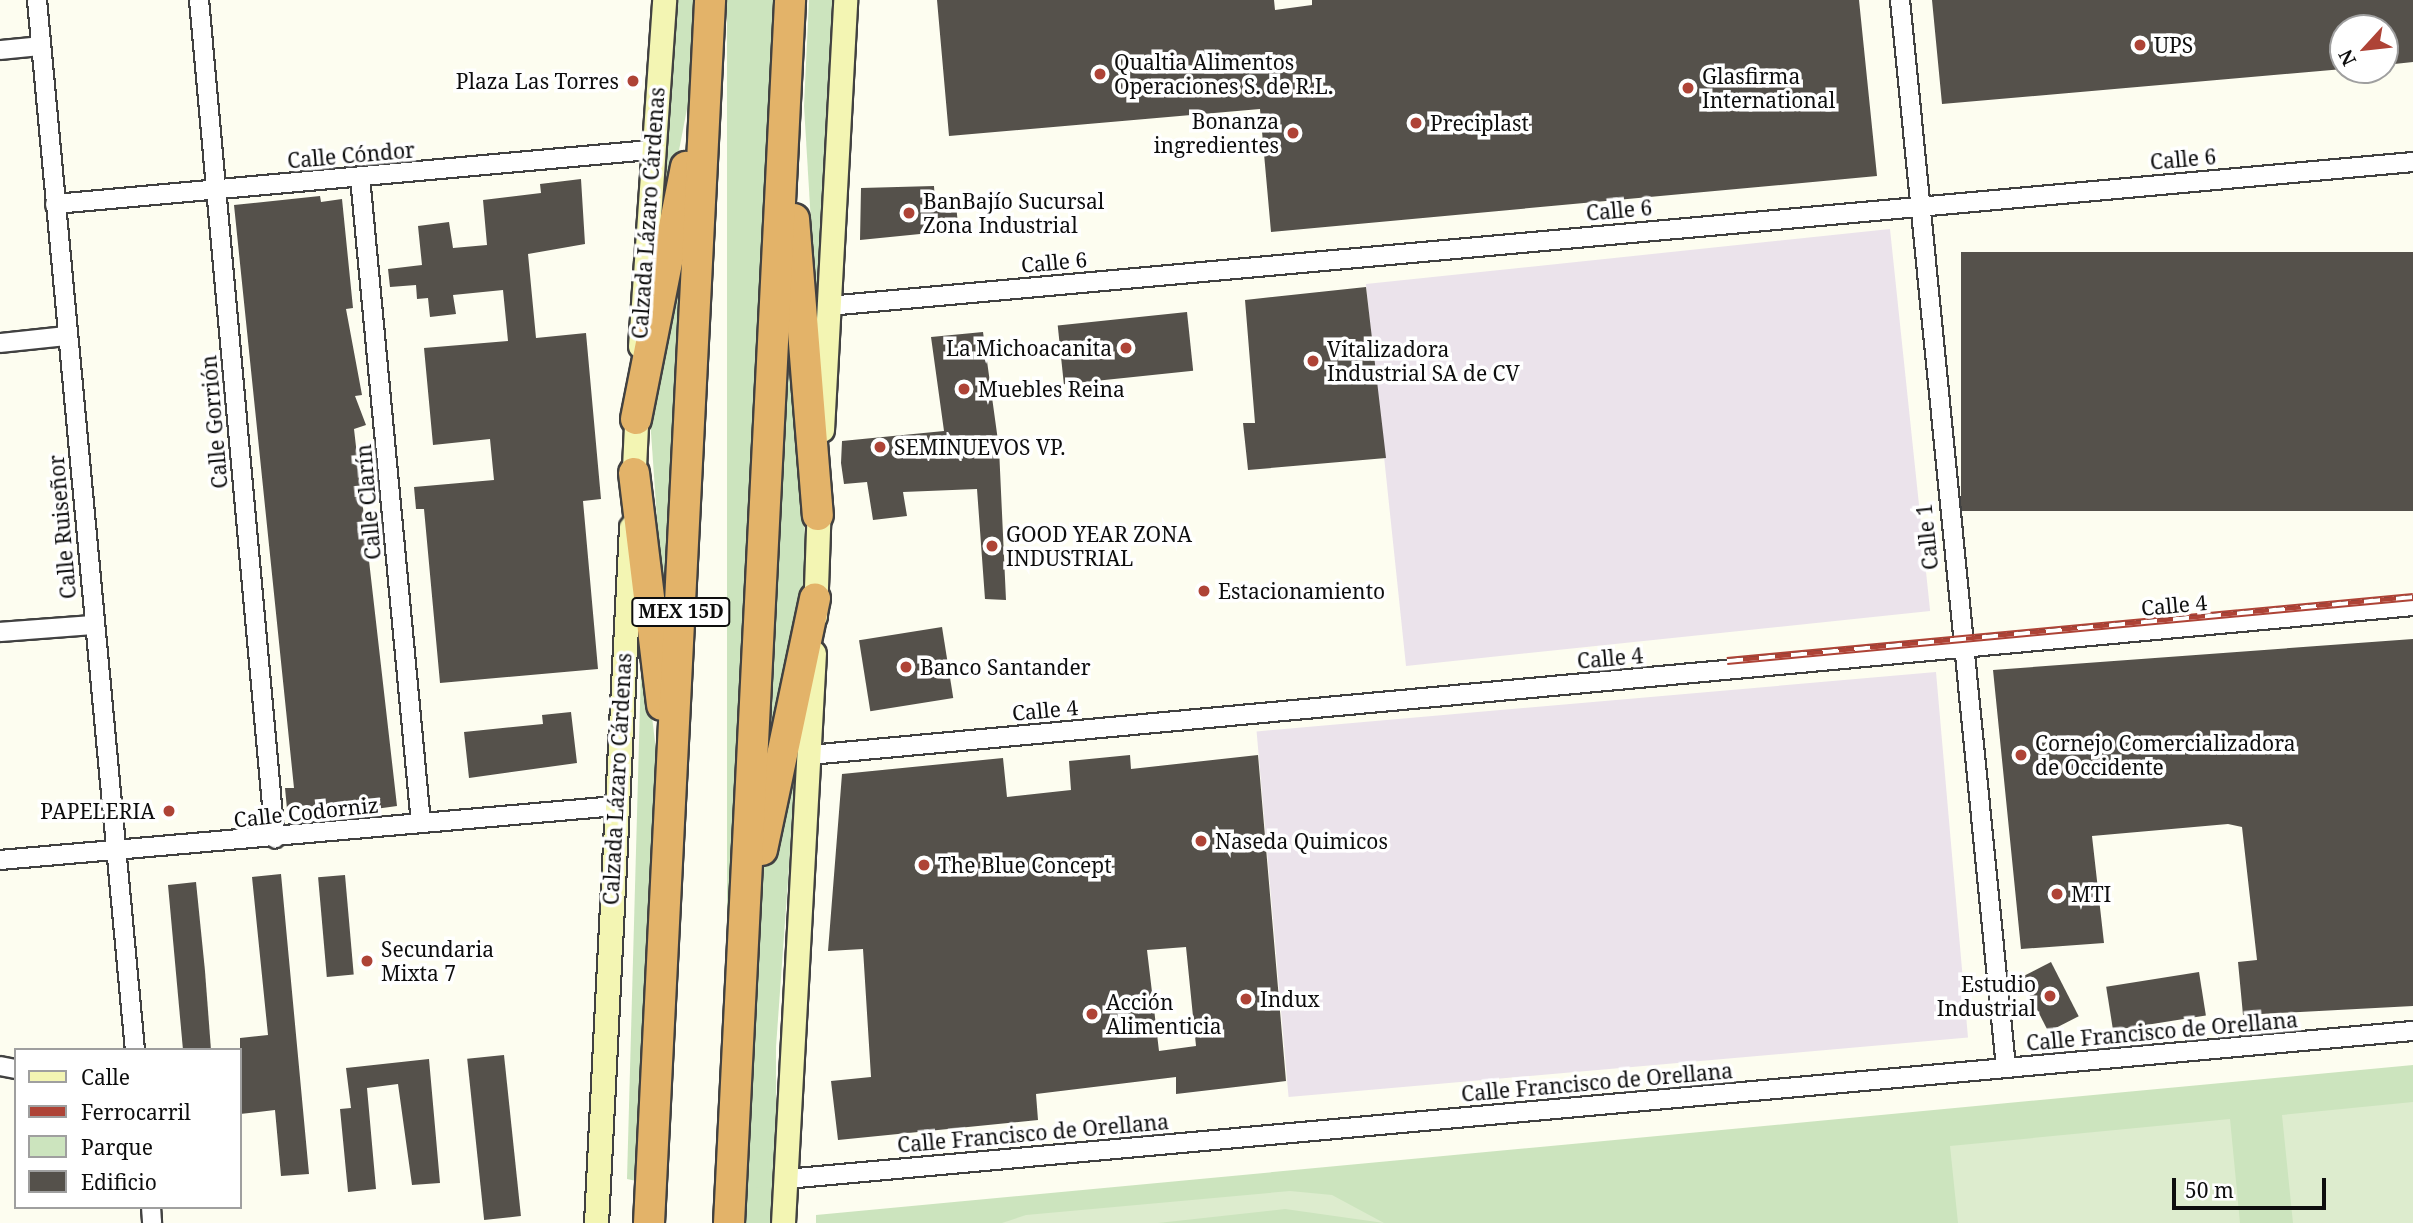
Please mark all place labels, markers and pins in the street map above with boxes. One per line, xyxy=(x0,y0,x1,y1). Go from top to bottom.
place label: UPS xyxy=(2154,32,2193,58)
marker: UPS xyxy=(2132,37,2148,53)
place label: Qualtia Alimentos Operaciones S. de R.L. xyxy=(1114,49,1333,99)
place label: Glasfirma International xyxy=(1702,63,1835,113)
marker: Qualtia Alimentos Operaciones S. de R.L. xyxy=(1092,66,1108,82)
place label: Plaza Las Torres xyxy=(456,68,619,94)
marker: Plaza Las Torres xyxy=(625,73,641,89)
marker: Glasfirma International xyxy=(1680,80,1696,96)
place label: Bonanza ingredientes xyxy=(1154,108,1279,158)
place label: Preciplast xyxy=(1430,110,1529,136)
marker: Preciplast xyxy=(1408,115,1424,131)
marker: Bonanza ingredientes xyxy=(1285,125,1301,141)
place label: BanBajío Sucursal Zona Industrial xyxy=(923,188,1104,238)
marker: BanBajío Sucursal Zona Industrial xyxy=(901,205,917,221)
place label: La Michoacanita xyxy=(946,335,1112,361)
place label: Vitalizadora Industrial SA de CV xyxy=(1327,336,1520,386)
marker: La Michoacanita xyxy=(1118,340,1134,356)
marker: Vitalizadora Industrial SA de CV xyxy=(1305,353,1321,369)
place label: Muebles Reina xyxy=(978,376,1125,402)
marker: Muebles Reina xyxy=(956,381,972,397)
place label: SEMINUEVOS VP. xyxy=(894,434,1065,460)
marker: SEMINUEVOS VP. xyxy=(872,439,888,455)
place label: GOOD YEAR ZONA INDUSTRIAL xyxy=(1006,521,1192,571)
marker: GOOD YEAR ZONA INDUSTRIAL xyxy=(984,538,1000,554)
place label: Estacionamiento xyxy=(1218,578,1385,604)
marker: Estacionamiento xyxy=(1196,583,1212,599)
place label: Banco Santander xyxy=(920,654,1091,680)
marker: Banco Santander xyxy=(898,659,914,675)
place label: Cornejo Comercializadora de Occidente xyxy=(2035,730,2296,780)
marker: Cornejo Comercializadora de Occidente xyxy=(2013,747,2029,763)
place label: PAPELERIA xyxy=(40,798,155,824)
marker: PAPELERIA xyxy=(161,803,177,819)
place label: Naseda Quimicos xyxy=(1215,828,1388,854)
marker: Naseda Quimicos xyxy=(1193,833,1209,849)
place label: The Blue Concept xyxy=(938,852,1112,878)
marker: The Blue Concept xyxy=(916,857,932,873)
place label: MTI xyxy=(2071,881,2111,907)
marker: MTI xyxy=(2049,886,2065,902)
place label: Secundaria Mixta 7 xyxy=(381,936,494,986)
marker: Secundaria Mixta 7 xyxy=(359,953,375,969)
place label: Estudio Industrial xyxy=(1937,971,2036,1021)
place label: Indux xyxy=(1260,986,1320,1012)
marker: Estudio Industrial xyxy=(2042,988,2058,1004)
place label: Acción Alimenticia xyxy=(1106,989,1222,1039)
marker: Indux xyxy=(1238,991,1254,1007)
marker: Acción Alimenticia xyxy=(1084,1006,1100,1022)

